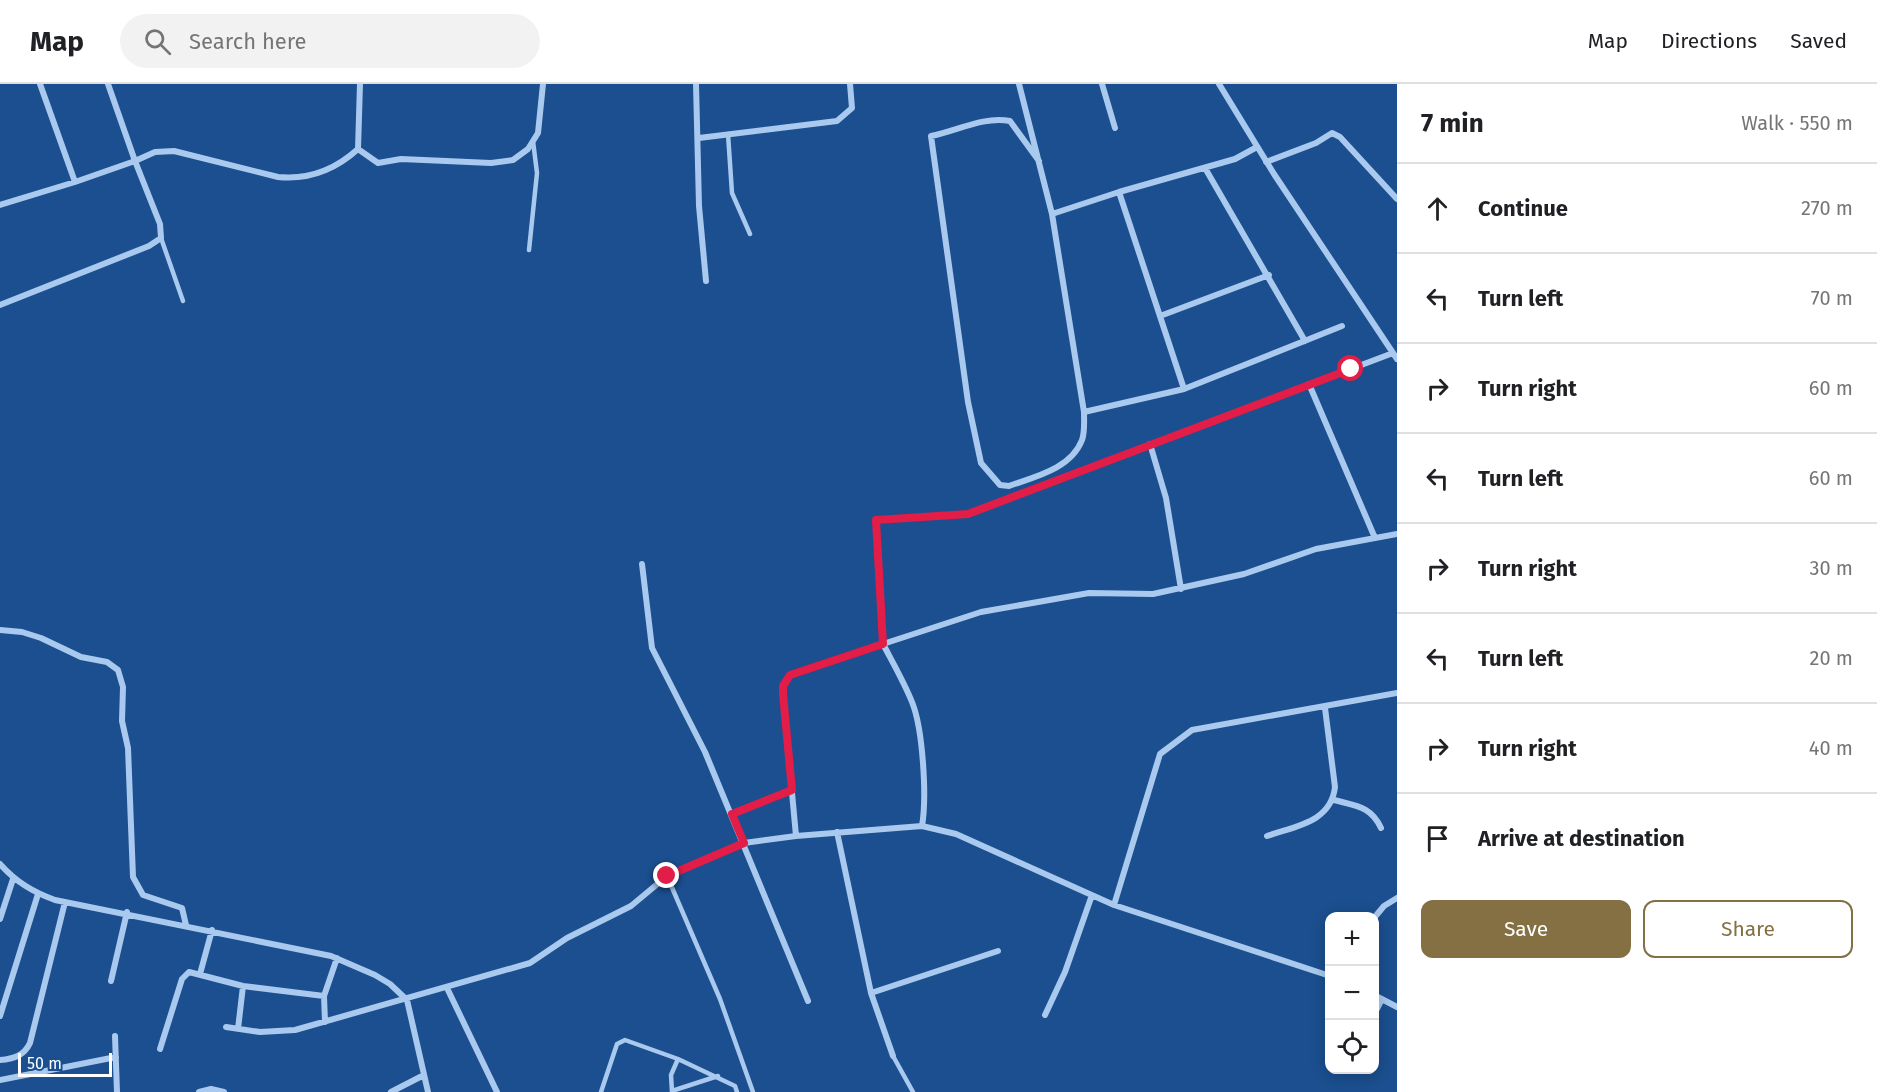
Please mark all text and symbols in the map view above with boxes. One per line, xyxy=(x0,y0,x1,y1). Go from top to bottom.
search box xyxy=(120,14,540,68)
text: Map xyxy=(30,25,84,58)
icon: search xyxy=(141,25,174,58)
text: Search here xyxy=(189,28,307,55)
text: Map xyxy=(1588,28,1628,54)
text: Directions xyxy=(1661,28,1757,54)
text: Saved xyxy=(1790,28,1847,54)
text: 7 min xyxy=(1421,108,1484,139)
text: Walk · 550 m xyxy=(1741,111,1853,135)
icon: ahead xyxy=(1421,192,1454,225)
text: Continue xyxy=(1478,195,1568,222)
text: 270 m xyxy=(1801,196,1853,220)
icon: left xyxy=(1421,282,1454,315)
text: Turn left xyxy=(1478,285,1563,312)
text: 70 m xyxy=(1811,286,1853,310)
route start xyxy=(1337,355,1363,381)
icon: right xyxy=(1421,372,1454,405)
text: Turn right xyxy=(1478,375,1577,402)
text: 60 m xyxy=(1809,376,1853,400)
icon: left xyxy=(1421,462,1454,495)
text: Turn left xyxy=(1478,465,1563,492)
text: 60 m xyxy=(1809,466,1853,490)
icon: right xyxy=(1421,552,1454,585)
text: Turn right xyxy=(1478,555,1577,582)
text: 30 m xyxy=(1809,556,1853,580)
icon: left xyxy=(1421,642,1454,675)
text: Turn left xyxy=(1478,645,1563,672)
text: 20 m xyxy=(1810,646,1853,670)
icon: right xyxy=(1421,732,1454,765)
text: Turn right xyxy=(1478,735,1577,762)
text: 40 m xyxy=(1809,736,1853,760)
icon: arrive xyxy=(1421,822,1454,855)
text: Arrive at destination xyxy=(1478,825,1685,852)
route end xyxy=(653,862,679,888)
button: Save xyxy=(1421,900,1631,958)
button: Share xyxy=(1643,900,1853,958)
map controls xyxy=(1325,912,1379,1074)
button: + xyxy=(1325,912,1379,966)
button: − xyxy=(1325,966,1379,1020)
button: locate xyxy=(1325,1020,1379,1074)
scale bar xyxy=(18,1050,112,1078)
text: 50 m xyxy=(27,1054,62,1073)

